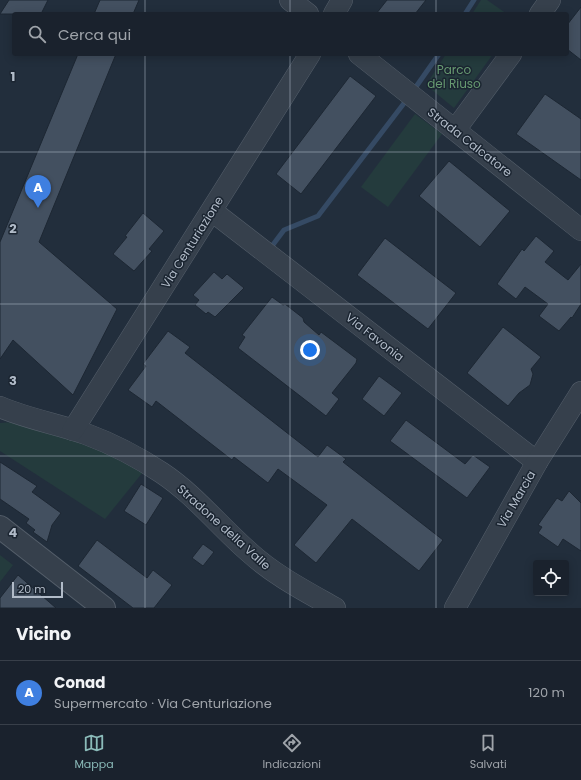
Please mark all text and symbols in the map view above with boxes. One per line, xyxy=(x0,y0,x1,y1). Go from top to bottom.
search box xyxy=(12,12,569,56)
icon: search xyxy=(26,23,48,45)
text: Cerca qui xyxy=(58,24,131,45)
park label: Parco del Riuso xyxy=(427,61,481,92)
text: 1 xyxy=(11,67,15,86)
street label: Strada Calcatore xyxy=(424,104,516,180)
pin: A xyxy=(25,175,51,208)
street label: Via Centuriazione xyxy=(157,193,227,291)
text: 2 xyxy=(9,219,17,238)
street label: Via Favonia xyxy=(342,309,408,365)
your location xyxy=(300,340,320,360)
text: 3 xyxy=(9,371,17,390)
street label: Via Marcia xyxy=(493,467,539,531)
street label: Stradone della Valle xyxy=(174,480,274,574)
text: 4 xyxy=(9,523,18,542)
map controls xyxy=(533,560,569,596)
button: locate xyxy=(533,560,569,596)
scale bar xyxy=(12,580,63,599)
text: 20 m xyxy=(18,581,46,597)
text: Vicino xyxy=(16,622,71,646)
text: Conad xyxy=(54,672,105,693)
text: A xyxy=(24,683,34,702)
text: 120 m xyxy=(528,683,565,702)
text: Supermercato · Via Centuriazione xyxy=(54,694,272,713)
tab: Mappa xyxy=(74,732,114,773)
tab: Indicazioni xyxy=(262,732,321,773)
tab: Salvati xyxy=(470,732,507,773)

